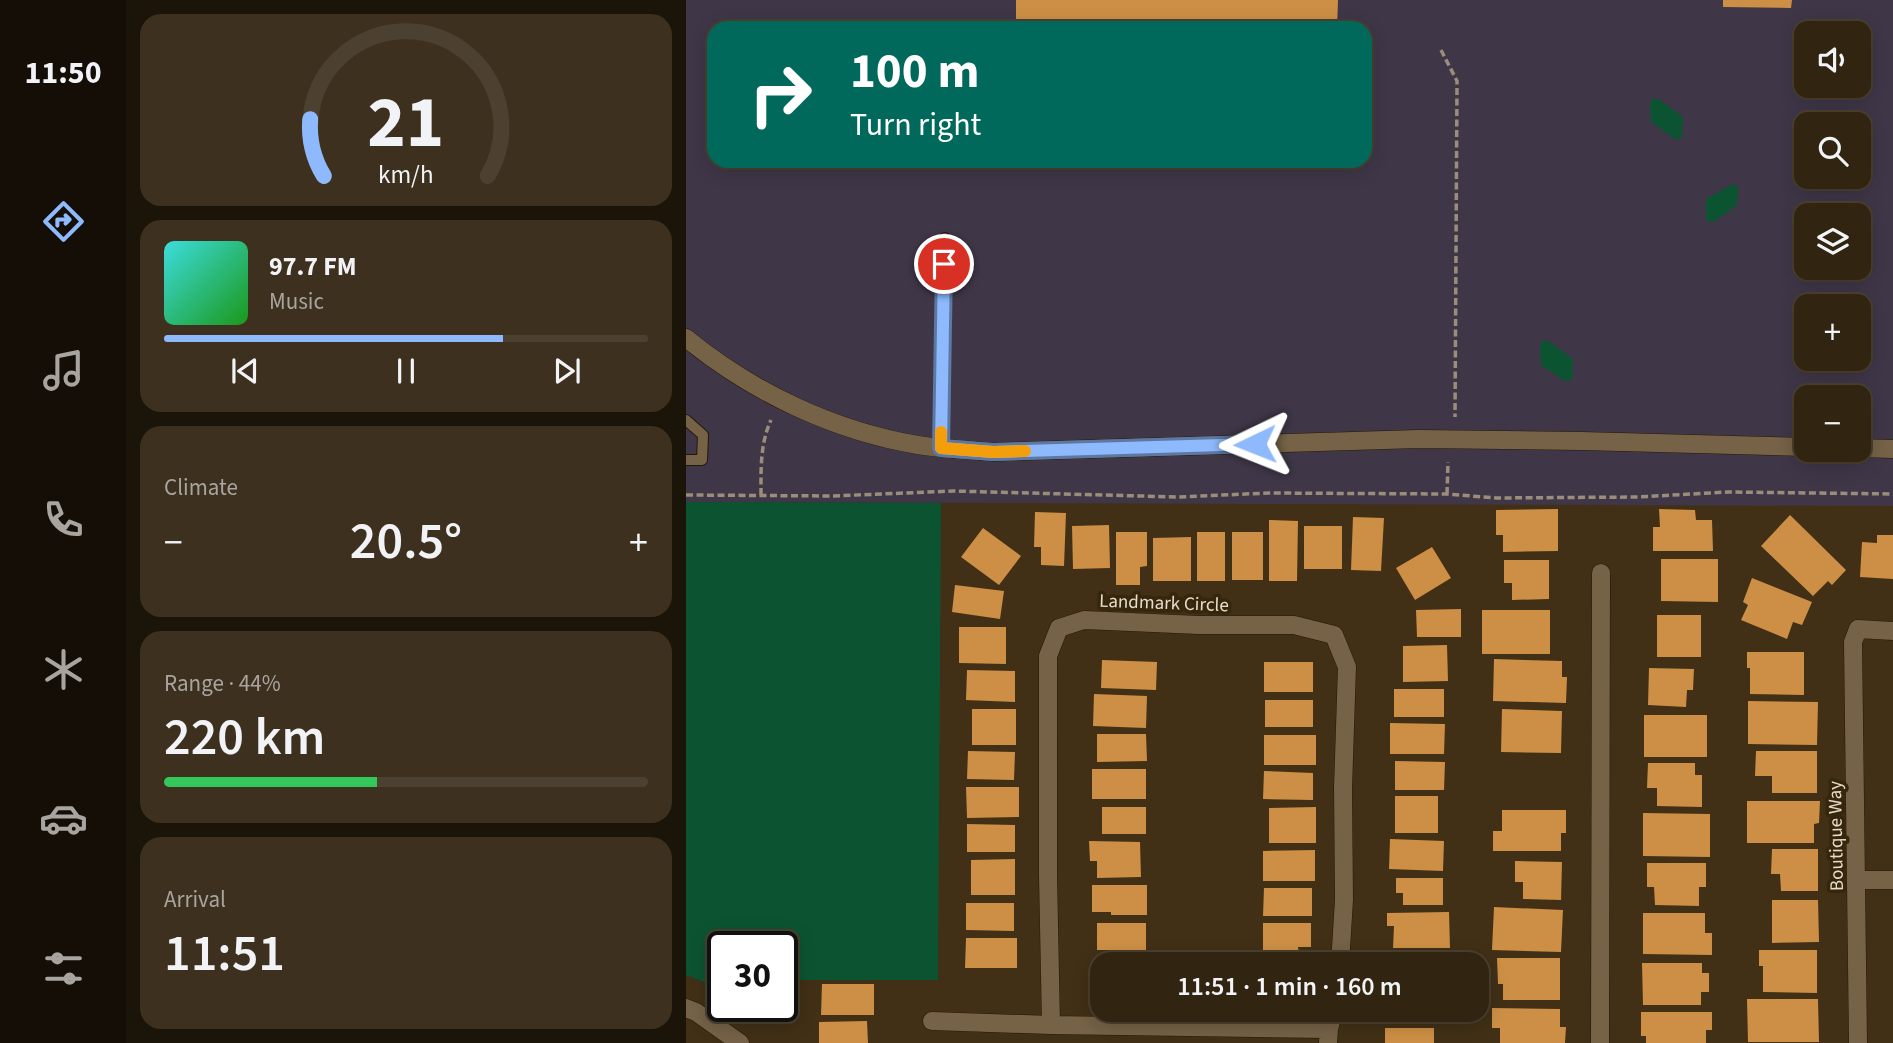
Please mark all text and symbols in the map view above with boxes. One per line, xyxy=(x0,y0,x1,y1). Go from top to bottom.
map controls xyxy=(1794,21,1871,462)
button: sound xyxy=(1794,21,1871,98)
text: 100 m xyxy=(850,37,979,107)
icon: right xyxy=(735,49,826,140)
text: 11:50 xyxy=(24,50,102,96)
text: 21 xyxy=(368,71,444,175)
text: Turn right xyxy=(850,102,981,148)
button: search xyxy=(1794,112,1871,189)
text: km/h xyxy=(378,157,434,193)
icon: directions xyxy=(39,197,88,246)
button: layers xyxy=(1794,203,1871,280)
pin xyxy=(914,234,974,294)
icon: arrive xyxy=(925,245,963,283)
text: 97.7 FM xyxy=(269,248,357,285)
text: Music xyxy=(269,285,324,318)
button: + xyxy=(1794,294,1871,371)
icon: music xyxy=(39,346,88,395)
icon: previous xyxy=(226,352,264,390)
icon: pause xyxy=(387,352,425,390)
icon: next xyxy=(548,352,586,390)
button: − xyxy=(1794,385,1871,462)
position arrow xyxy=(1218,407,1292,481)
text: Climate xyxy=(164,471,238,504)
icon: phone xyxy=(39,495,88,544)
text: 20.5° xyxy=(350,505,462,579)
text: − xyxy=(164,516,183,570)
text: + xyxy=(629,516,648,570)
street label: Landmark Circle xyxy=(1099,588,1229,619)
icon: climate xyxy=(39,645,88,694)
text: Range · 44% xyxy=(164,667,281,700)
text: 220 km xyxy=(164,701,325,775)
street label: Boutique Way xyxy=(1822,781,1851,891)
icon: car xyxy=(39,794,88,843)
text: Arrival xyxy=(164,883,226,916)
text: 11:51 xyxy=(164,917,285,991)
speed limit sign: 30 xyxy=(707,931,798,1022)
icon: filters xyxy=(39,944,88,993)
text: 11:51 · 1 min · 160 m xyxy=(1177,968,1402,1005)

